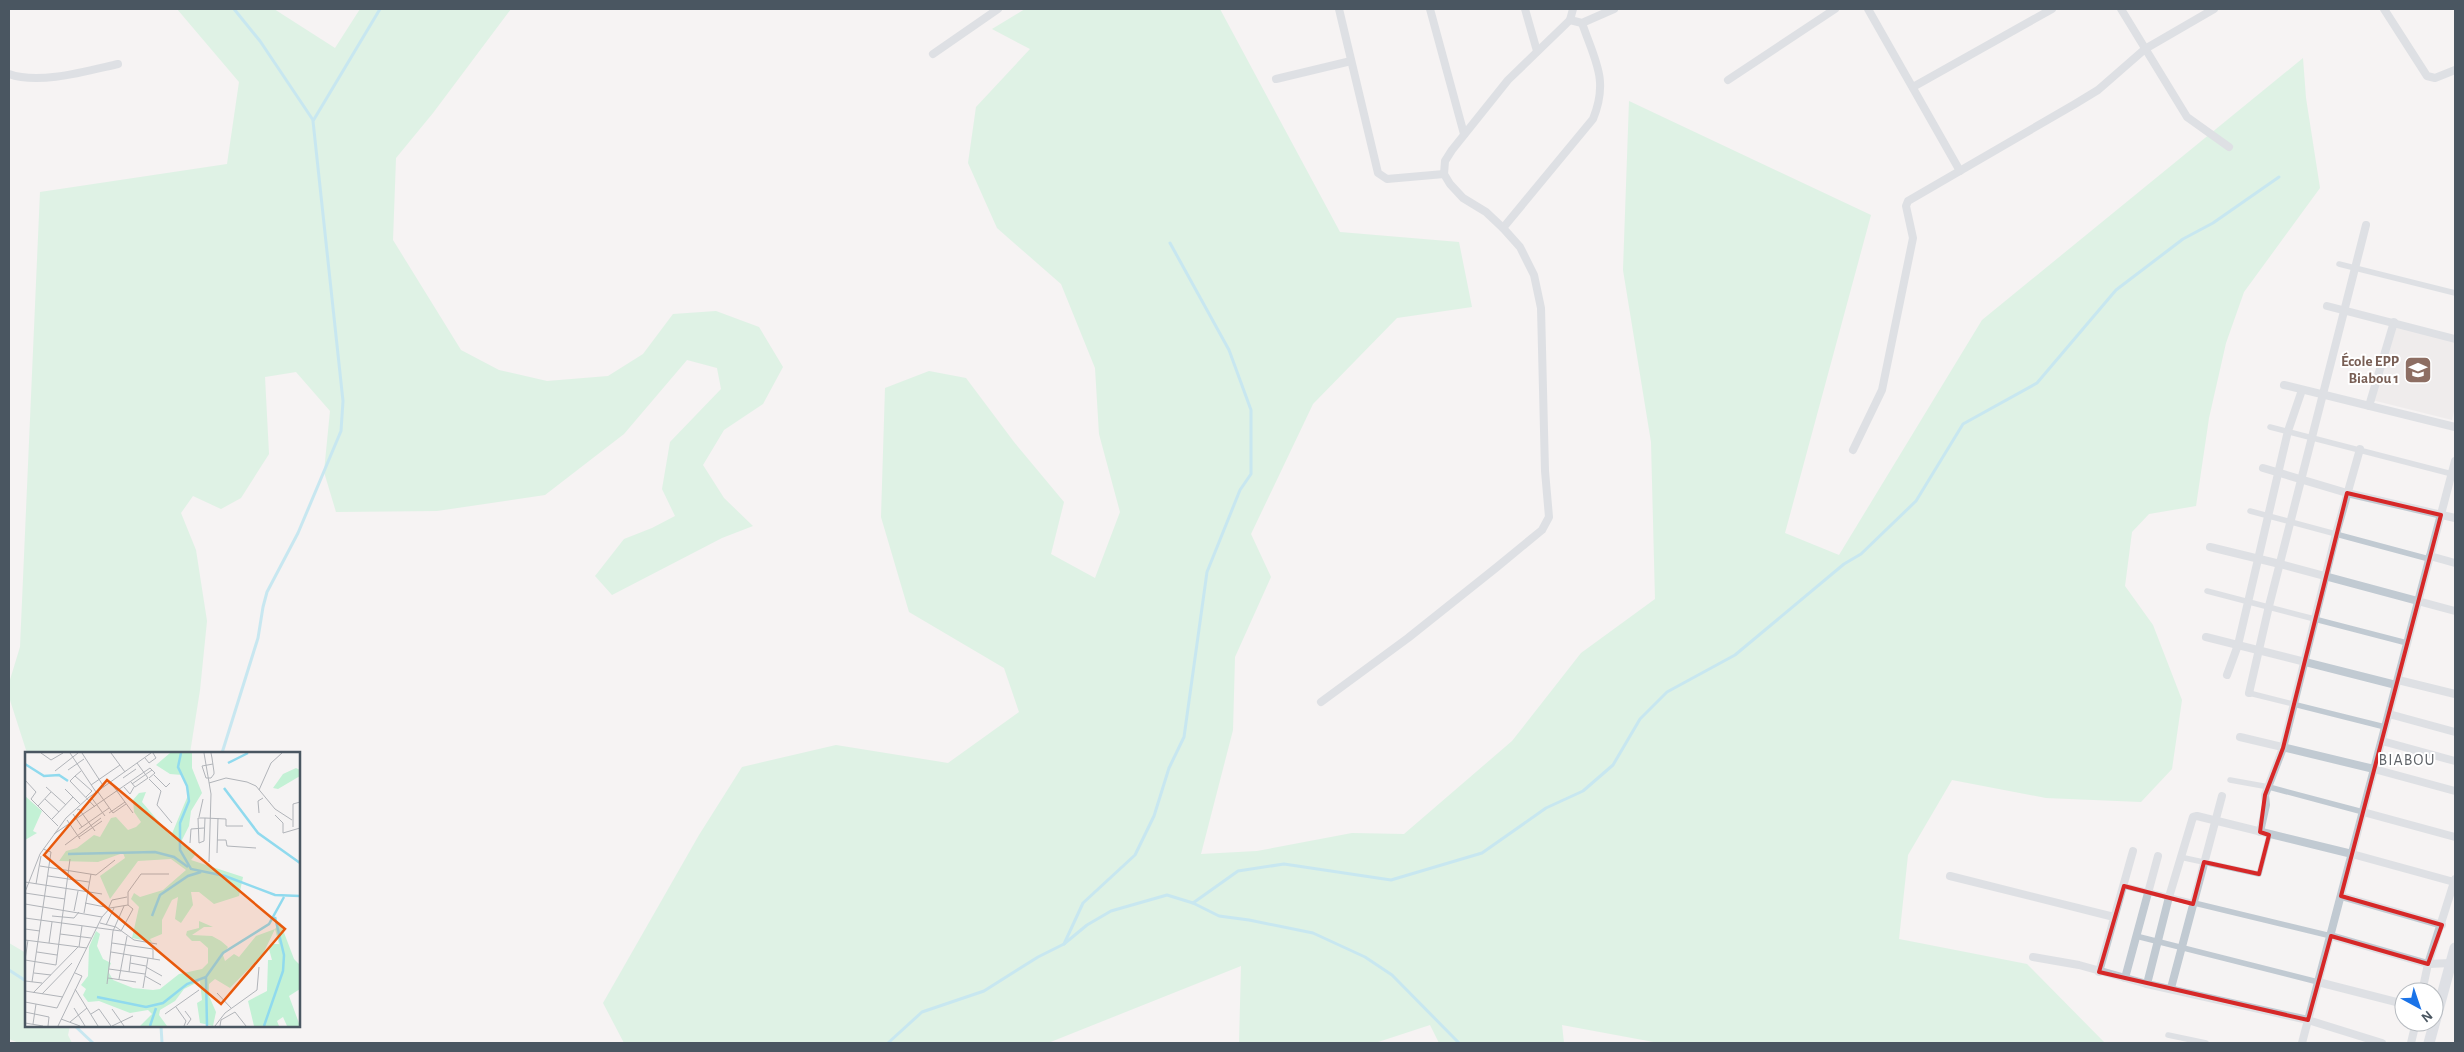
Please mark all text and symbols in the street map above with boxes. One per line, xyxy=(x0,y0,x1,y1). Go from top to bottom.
place label: École EPP Biabou 1 xyxy=(2341,352,2400,386)
school or university icon: École EPP Biabou 1 xyxy=(2403,355,2433,385)
inset map xyxy=(25,752,300,1027)
district label: BIABOU xyxy=(2379,752,2435,768)
north arrow xyxy=(2394,982,2444,1032)
text: N xyxy=(2418,1008,2435,1025)

